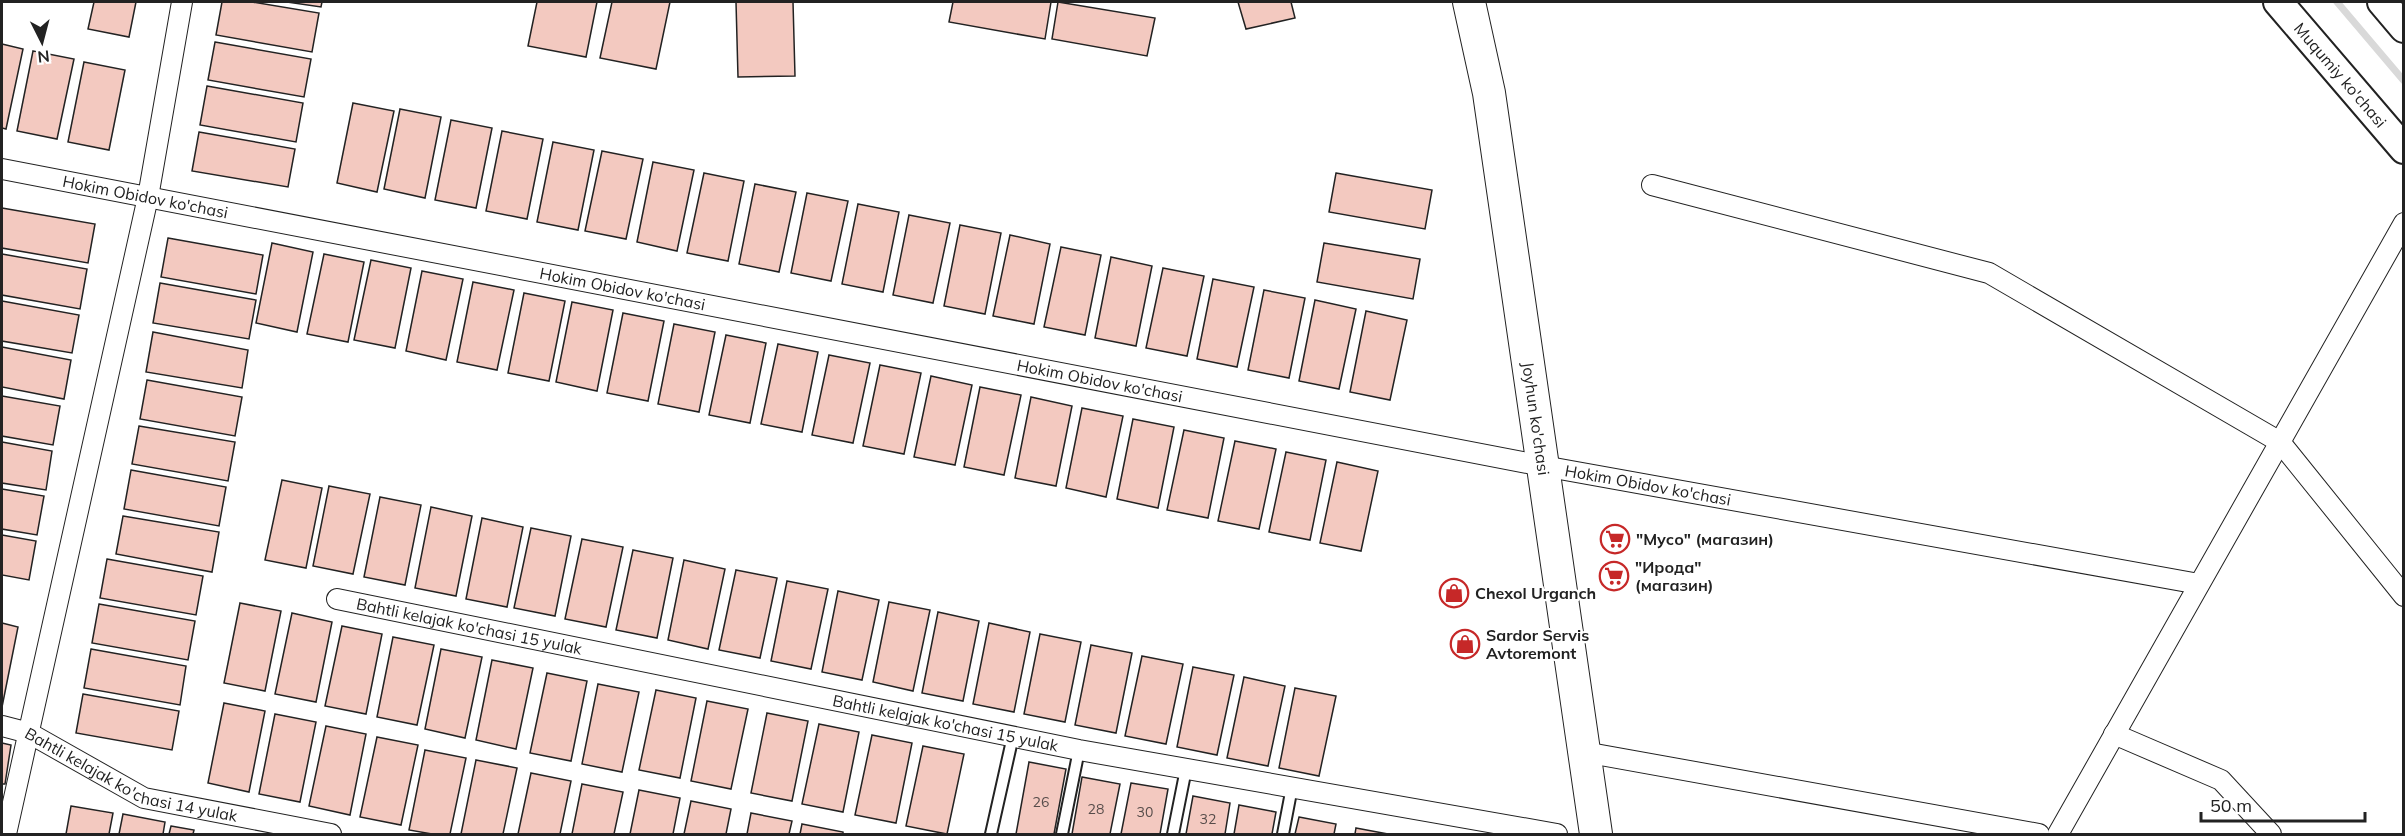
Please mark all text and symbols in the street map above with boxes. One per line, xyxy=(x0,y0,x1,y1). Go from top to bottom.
north arrow xyxy=(12,12,72,72)
street label: Muqumiy ko'chasi xyxy=(2290,18,2391,131)
text: N xyxy=(37,46,51,67)
street label: Hokim Obidov ko'chasi xyxy=(61,171,230,222)
street label: Hokim Obidov ko'chasi xyxy=(538,263,707,314)
street label: Hokim Obidov ko'chasi xyxy=(1015,355,1184,406)
street label: Joyhun ko'chasi xyxy=(1518,360,1554,476)
street label: Hokim Obidov ko'chasi xyxy=(1563,460,1733,510)
supermarket icon: "Мусо" (магазин) xyxy=(1599,523,1631,555)
place label: "Мусо" (магазин) xyxy=(1636,529,1774,549)
place label: "Ирода" (магазин) xyxy=(1635,557,1714,595)
supermarket icon: "Ирода" (магазин) xyxy=(1598,560,1630,592)
shop icon: Chexol Urganch xyxy=(1438,577,1470,609)
place label: Chexol Urganch xyxy=(1475,583,1596,603)
street label: Bahtli kelajak ko'chasi 15 yulak xyxy=(355,593,585,659)
place label: Sardor Servis Avtoremont xyxy=(1486,625,1589,663)
shop icon: Sardor Servis Avtoremont xyxy=(1449,628,1481,660)
street label: Bahtli kelajak ko'chasi 15 yulak xyxy=(831,690,1061,756)
street label: Bahtli kelajak ko'chasi 14 yulak xyxy=(22,723,240,826)
scale bar xyxy=(2201,785,2364,823)
house number: 26 xyxy=(1033,793,1049,811)
text: 50 m xyxy=(2210,794,2252,817)
house number: 28 xyxy=(1088,800,1104,818)
house number: 30 xyxy=(1137,803,1153,821)
house number: 32 xyxy=(1200,810,1216,828)

